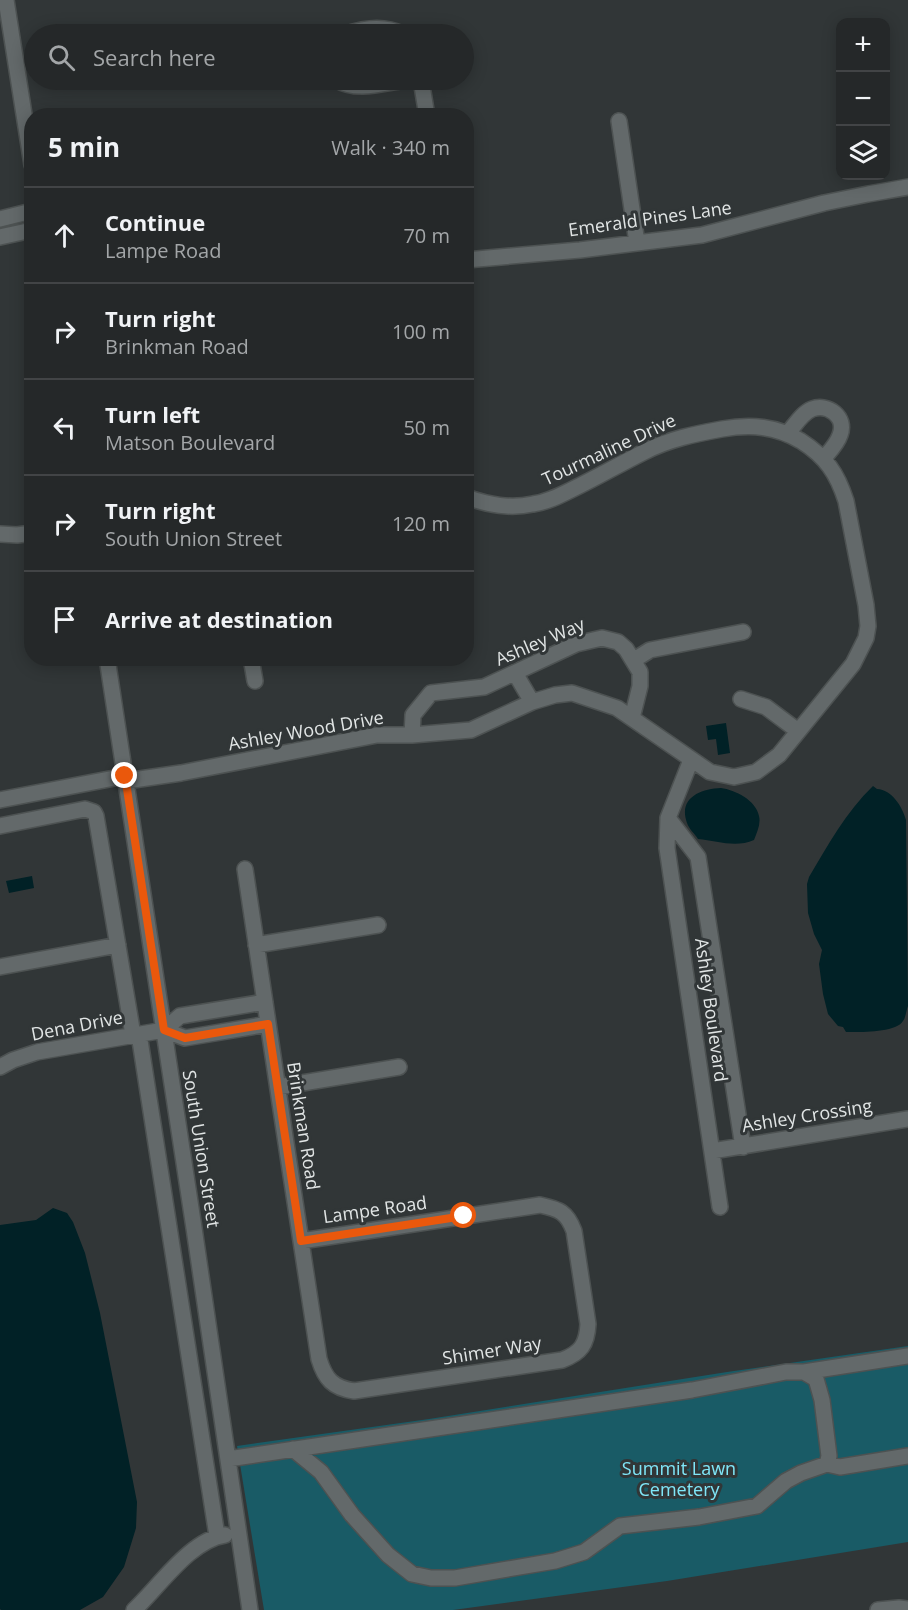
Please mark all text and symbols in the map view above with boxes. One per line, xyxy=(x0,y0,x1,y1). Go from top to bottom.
map controls xyxy=(836,18,890,180)
button: + xyxy=(836,18,890,72)
search box xyxy=(24,24,474,90)
icon: search xyxy=(45,41,78,74)
text: Search here xyxy=(93,42,216,72)
button: − xyxy=(836,72,890,126)
button: layers xyxy=(836,126,890,180)
text: 5 min xyxy=(48,129,120,165)
text: Walk · 340 m xyxy=(331,134,450,161)
street label: Emerald Pines Lane xyxy=(567,195,733,241)
text: Continue xyxy=(105,207,205,237)
icon: ahead xyxy=(48,219,81,252)
text: 70 m xyxy=(403,222,450,249)
text: Lampe Road xyxy=(105,237,221,264)
text: Turn right xyxy=(105,303,216,333)
icon: right xyxy=(48,315,81,348)
text: 100 m xyxy=(392,318,450,345)
text: Brinkman Road xyxy=(105,333,249,360)
text: Turn left xyxy=(105,399,200,429)
street label: Tourmaline Drive xyxy=(538,408,679,491)
icon: left xyxy=(48,411,81,444)
text: 50 m xyxy=(403,414,450,441)
text: Matson Boulevard xyxy=(105,429,275,456)
text: Turn right xyxy=(105,495,216,525)
icon: right xyxy=(48,507,81,540)
text: 120 m xyxy=(392,510,450,537)
text: South Union Street xyxy=(105,525,282,552)
icon: arrive xyxy=(48,603,81,636)
text: Arrive at destination xyxy=(105,604,333,634)
street label: Ashley Way xyxy=(491,611,589,671)
street label: Ashley Wood Drive xyxy=(226,705,385,755)
route end xyxy=(111,762,137,788)
street label: Ashley Boulevard xyxy=(690,936,734,1083)
street label: Dena Drive xyxy=(29,1004,125,1046)
street label: Brinkman Road xyxy=(282,1060,326,1192)
street label: South Union Street xyxy=(178,1068,226,1229)
street label: Ashley Crossing xyxy=(740,1093,874,1137)
street label: Lampe Road xyxy=(321,1190,428,1228)
route start xyxy=(450,1202,476,1228)
street label: Shimer Way xyxy=(441,1330,544,1370)
park label: Summit Lawn Cemetery xyxy=(622,1456,736,1501)

